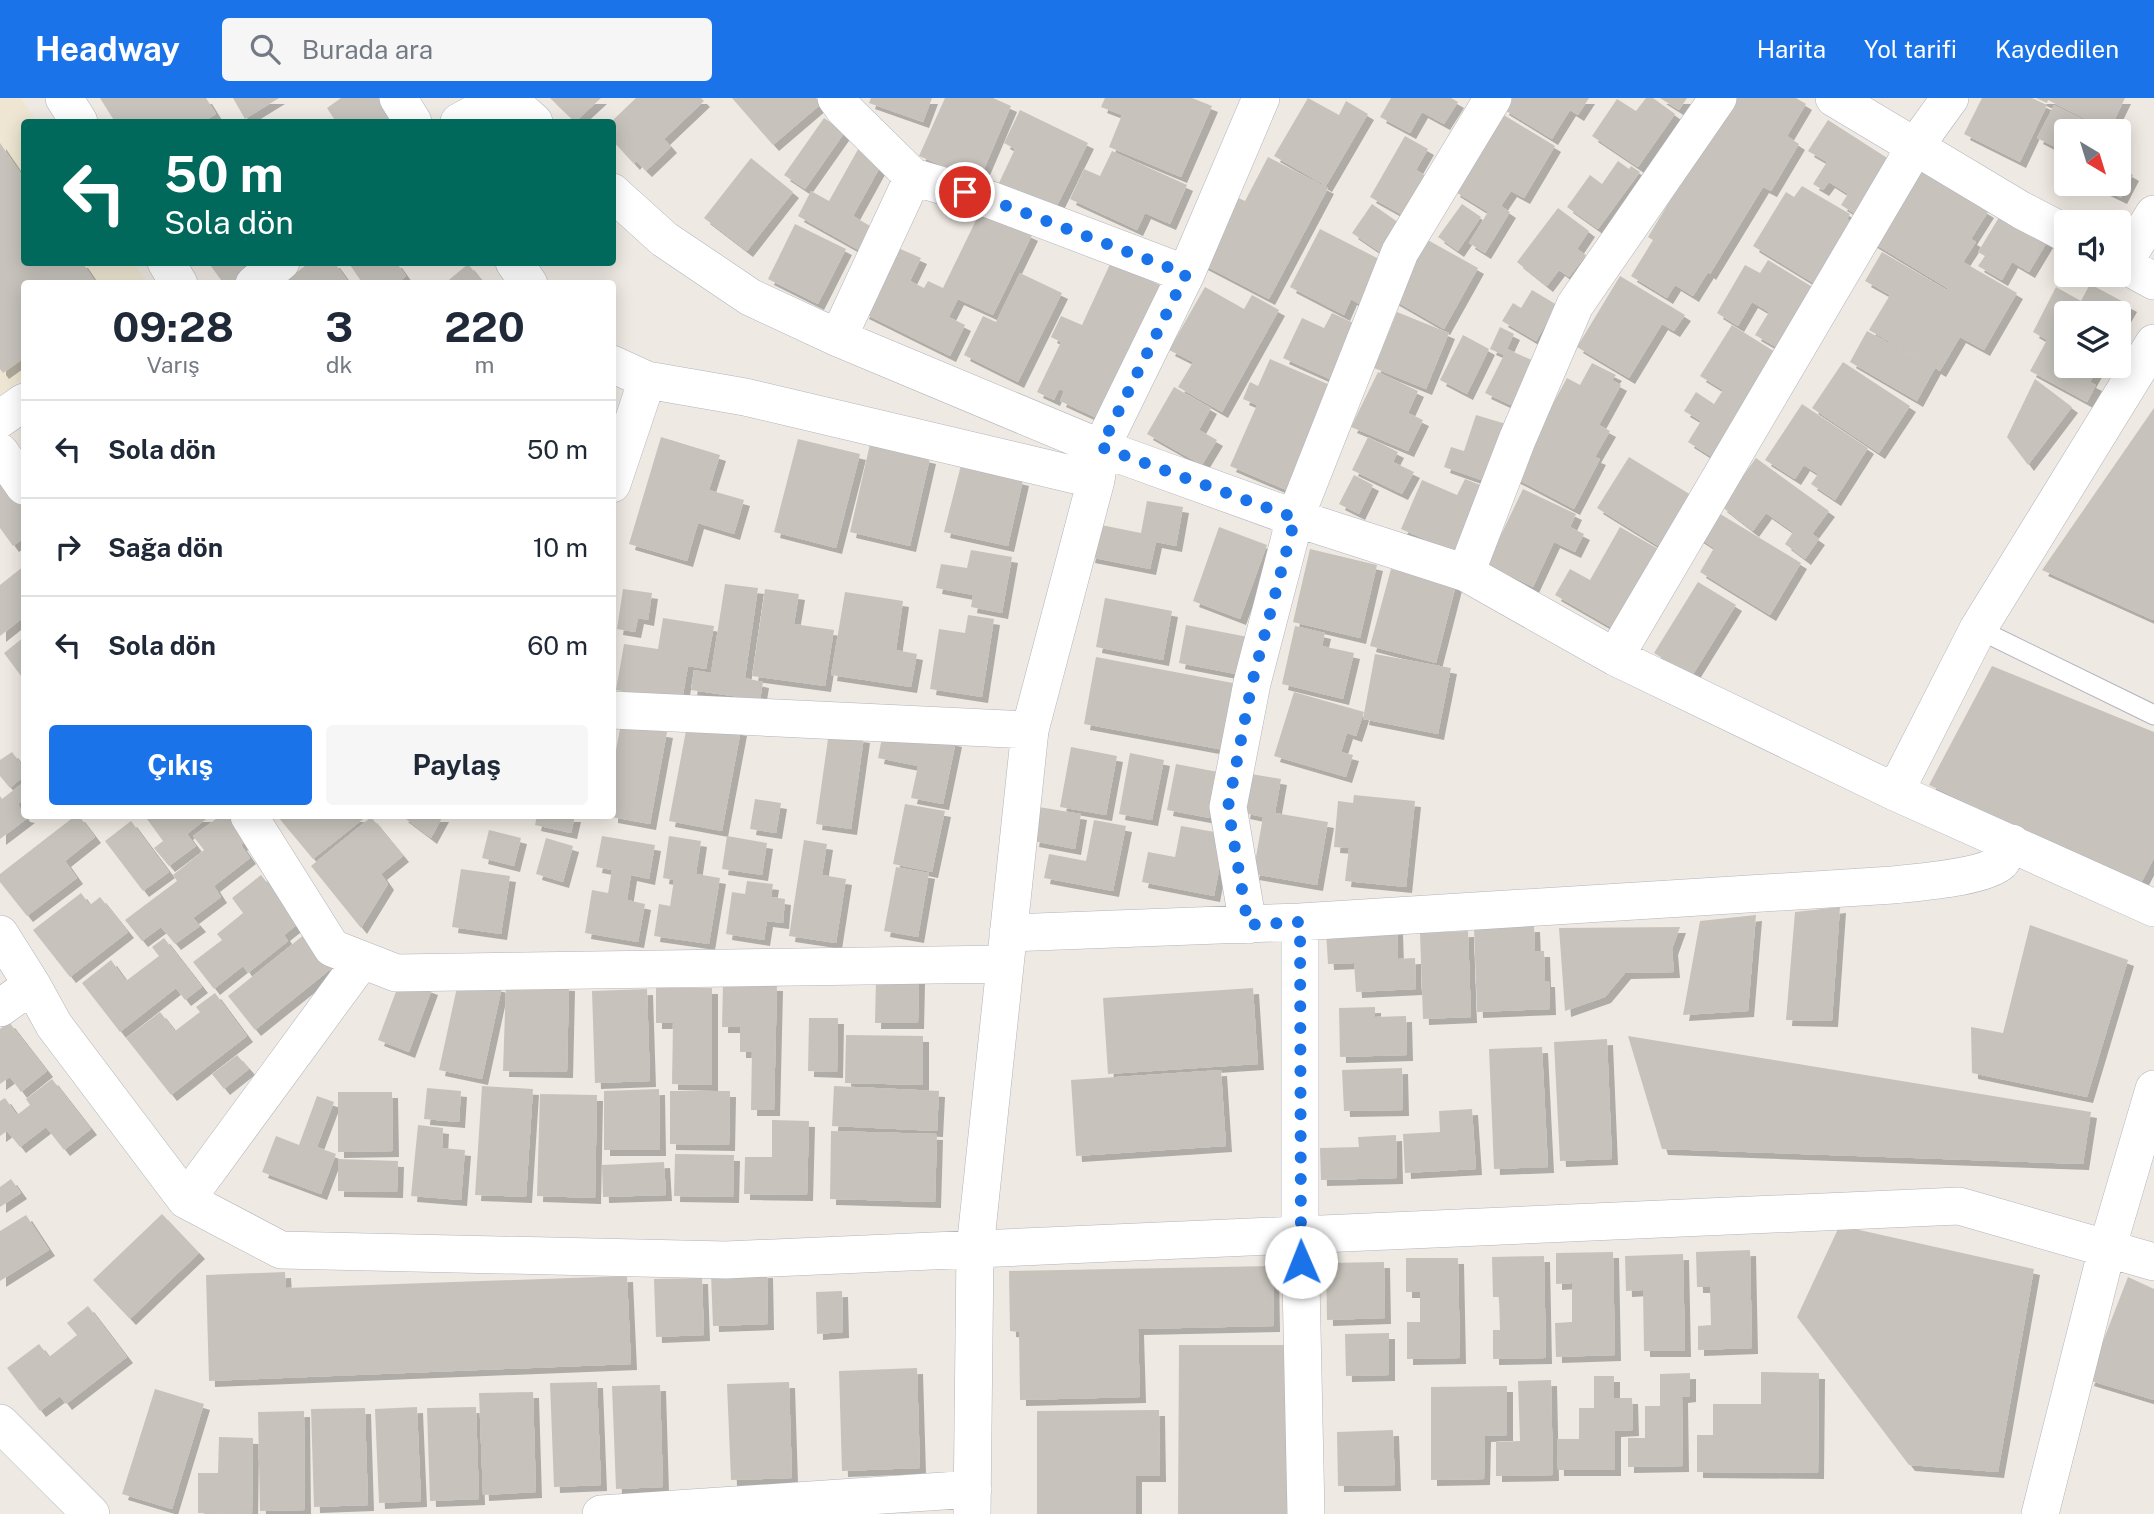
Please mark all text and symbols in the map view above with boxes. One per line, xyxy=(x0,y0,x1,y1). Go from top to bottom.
search box xyxy=(222,18,712,81)
text: Headway xyxy=(35,30,180,68)
icon: search xyxy=(246,30,284,68)
text: Burada ara xyxy=(302,34,433,65)
text: Harita xyxy=(1757,35,1826,63)
text: Yol tarifi xyxy=(1864,35,1957,63)
text: Kaydedilen xyxy=(1995,35,2119,63)
north arrow xyxy=(2054,119,2132,196)
map controls xyxy=(2054,119,2131,378)
text: 50 m xyxy=(164,145,284,203)
icon: left xyxy=(49,147,140,238)
pin xyxy=(935,162,995,222)
icon: arrive xyxy=(946,173,984,211)
text: Sola dön xyxy=(164,204,294,241)
button: sound xyxy=(2054,210,2131,287)
button: layers xyxy=(2054,301,2131,378)
text: 09:28 xyxy=(112,302,234,351)
text: 3 xyxy=(325,302,353,351)
text: 220 xyxy=(444,302,525,351)
text: Varış xyxy=(146,351,200,378)
text: dk xyxy=(326,351,353,378)
text: m xyxy=(475,351,494,378)
icon: left xyxy=(49,430,87,468)
text: Sola dön xyxy=(108,434,216,465)
text: 50 m xyxy=(527,434,588,465)
icon: right xyxy=(49,528,87,566)
text: Sağa dön xyxy=(108,532,223,563)
text: 10 m xyxy=(533,532,588,563)
icon: left xyxy=(49,626,87,664)
text: Sola dön xyxy=(108,630,216,661)
text: 60 m xyxy=(527,630,588,661)
button: Çıkış xyxy=(49,725,312,805)
button: Paylaş xyxy=(326,725,588,805)
position arrow xyxy=(1264,1225,1338,1299)

